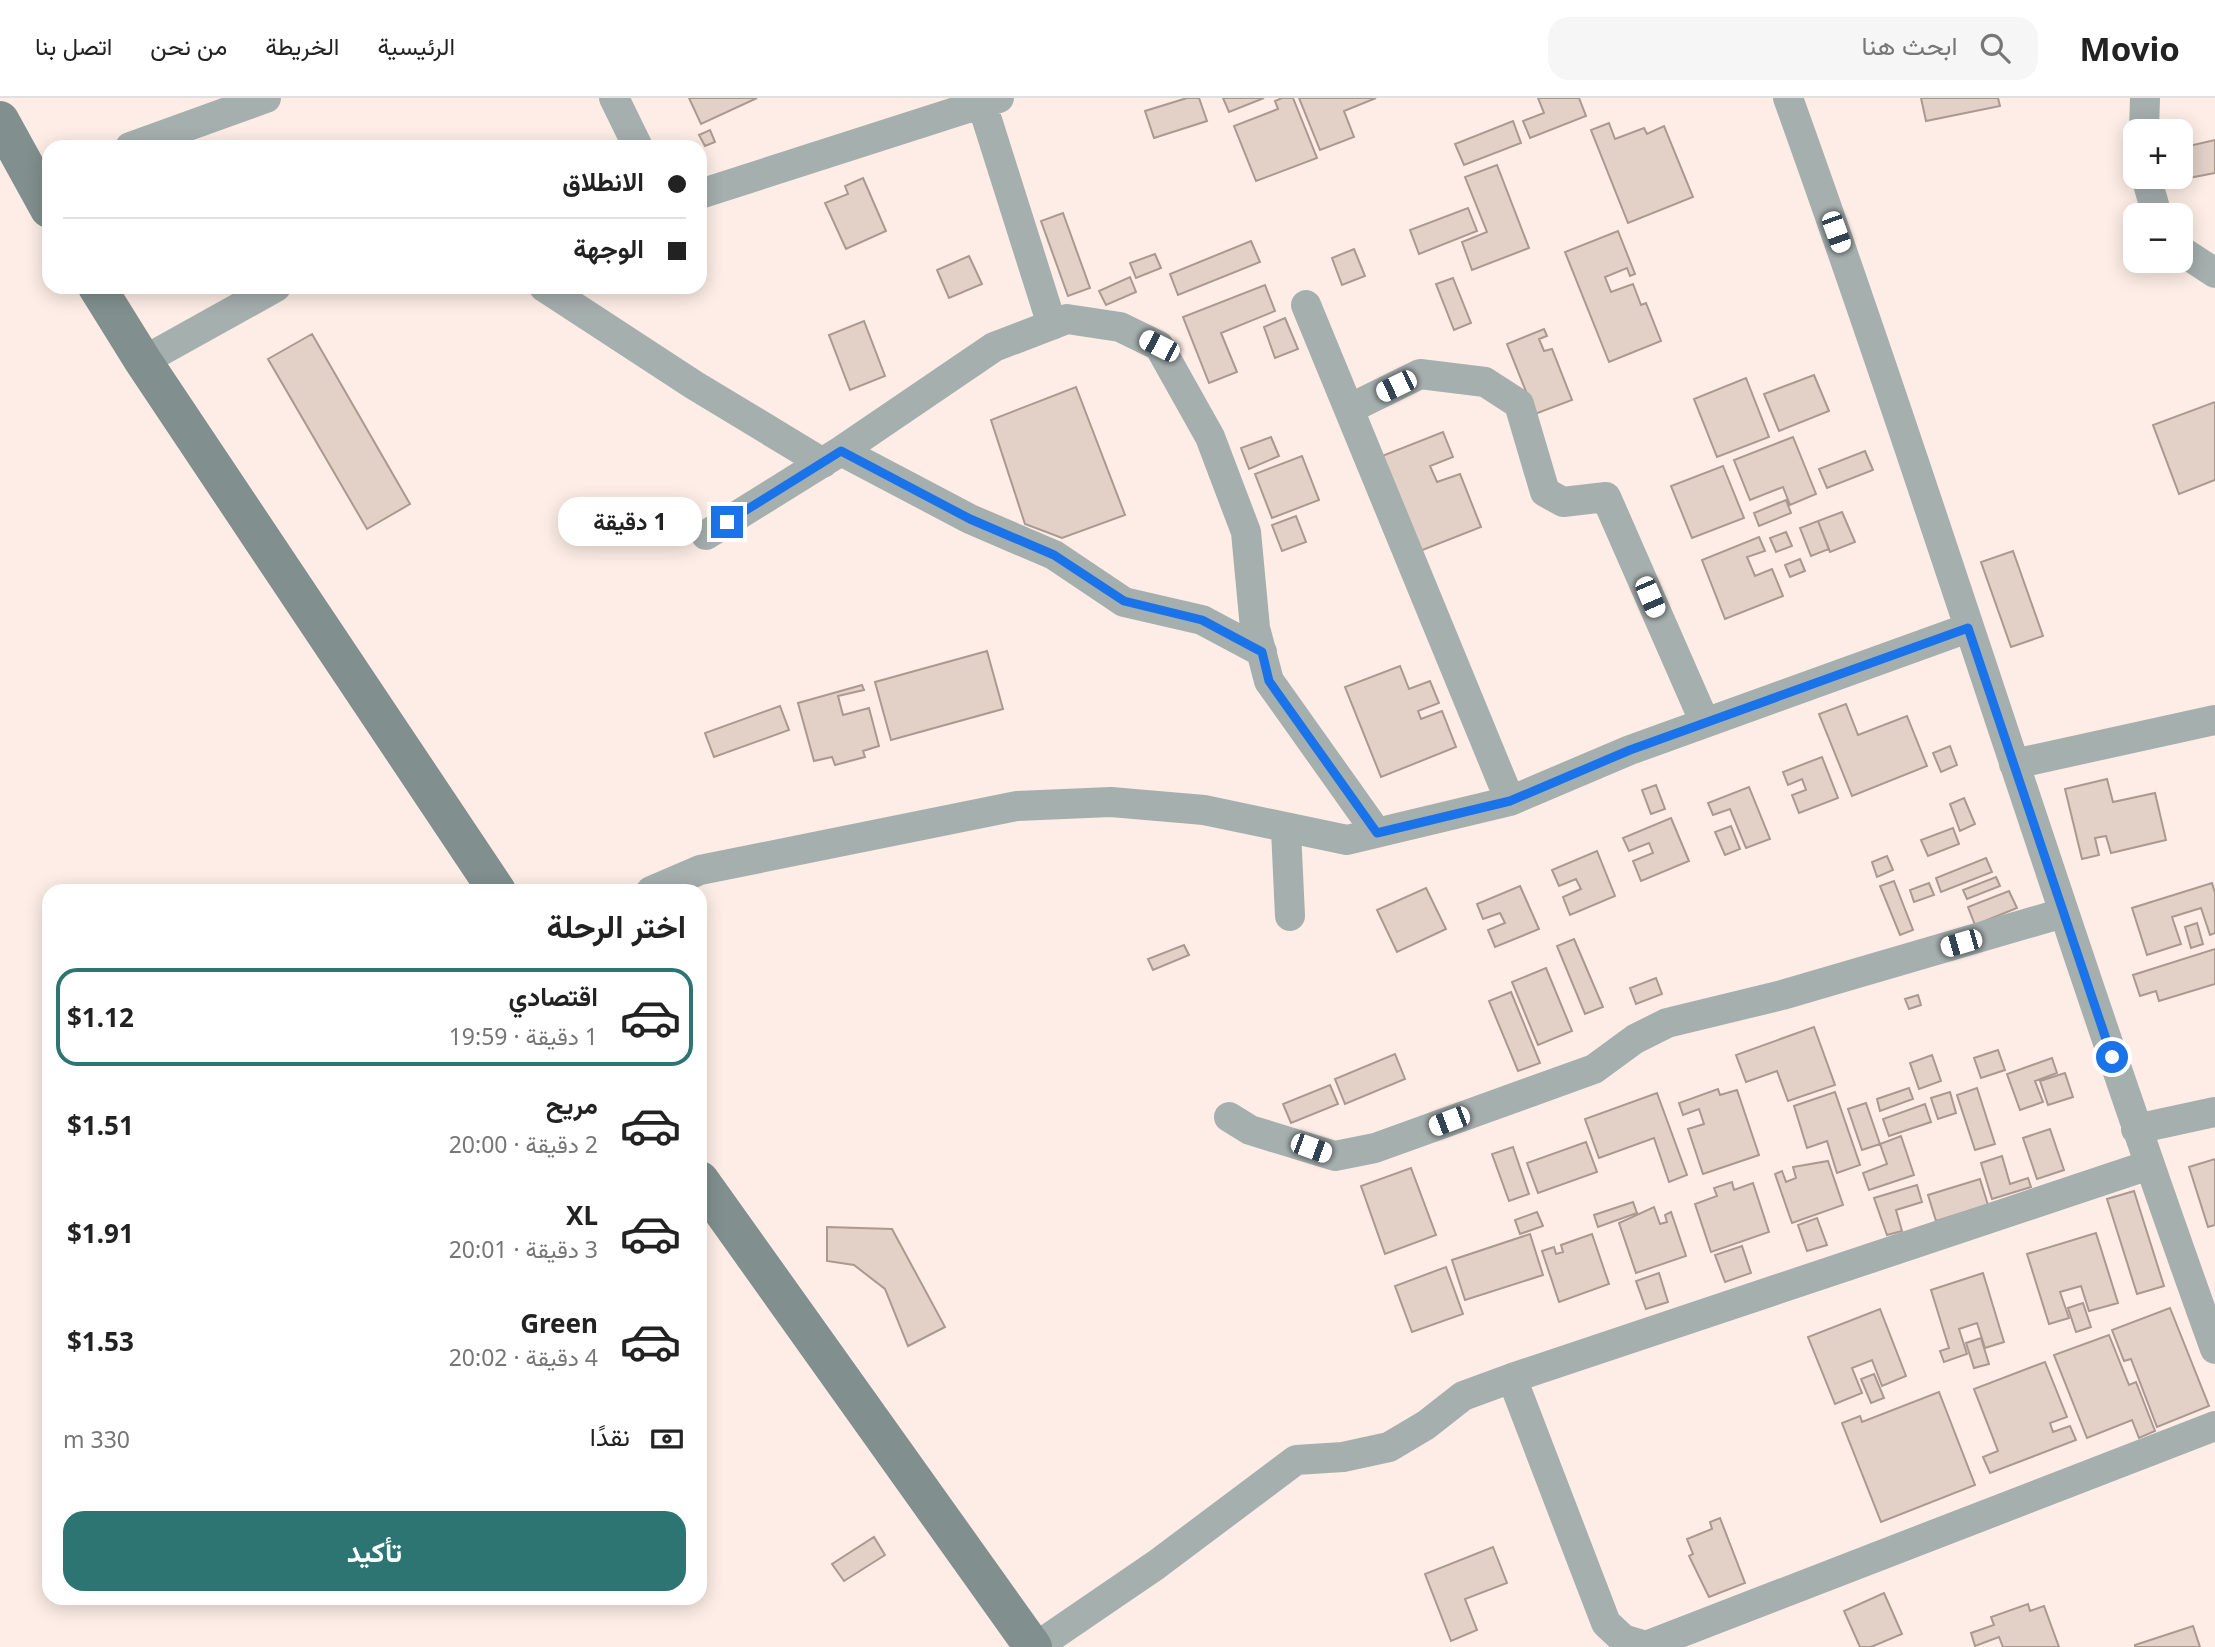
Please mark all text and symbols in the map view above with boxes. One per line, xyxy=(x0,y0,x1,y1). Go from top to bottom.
search box xyxy=(1548,17,2038,80)
text: Movio xyxy=(2080,26,2180,71)
text: ابحث هنا xyxy=(1862,27,1958,63)
text: اتصل بنا xyxy=(35,29,112,62)
text: من نحن xyxy=(150,29,227,62)
text: الخريطة xyxy=(265,29,339,62)
text: الرئيسية xyxy=(377,29,455,62)
icon: search xyxy=(1976,29,2014,67)
map controls xyxy=(2123,119,2193,273)
button: + xyxy=(2123,119,2193,189)
text: الانطلاق xyxy=(562,163,644,199)
button: − xyxy=(2123,203,2193,273)
car xyxy=(1819,209,1854,255)
text: الوجهة xyxy=(573,230,644,266)
car xyxy=(1136,327,1183,365)
car xyxy=(1373,367,1420,405)
callout: 1 دقيقة xyxy=(559,498,702,546)
text: 1 دقيقة xyxy=(593,505,667,537)
route end xyxy=(711,506,743,538)
car xyxy=(1633,574,1668,620)
text: اختر الرحلة xyxy=(546,904,686,947)
car xyxy=(1938,927,1985,959)
text: اقتصادي xyxy=(509,978,598,1014)
icon: car xyxy=(619,986,682,1049)
text: $1.12 xyxy=(67,999,134,1035)
text: 1 دقيقة · 19:59 xyxy=(449,1020,598,1052)
route start xyxy=(2096,1041,2128,1073)
text: مريح xyxy=(546,1086,598,1122)
icon: car xyxy=(619,1094,682,1157)
car xyxy=(1426,1104,1473,1138)
text: $1.51 xyxy=(67,1107,134,1143)
text: 2 دقيقة · 20:00 xyxy=(449,1128,598,1160)
car xyxy=(1288,1131,1335,1165)
text: XL xyxy=(566,1197,598,1233)
icon: car xyxy=(619,1202,682,1265)
text: $1.91 xyxy=(67,1215,134,1251)
text: 3 دقيقة · 20:01 xyxy=(449,1233,598,1265)
text: Green xyxy=(520,1305,598,1341)
icon: car xyxy=(619,1310,682,1373)
text: $1.53 xyxy=(67,1323,134,1359)
text: 4 دقيقة · 20:02 xyxy=(449,1341,598,1373)
text: نقدًا xyxy=(590,1418,630,1454)
icon: cash xyxy=(648,1420,686,1458)
text: 330 m xyxy=(63,1423,130,1455)
button: تأكيد xyxy=(63,1511,686,1591)

